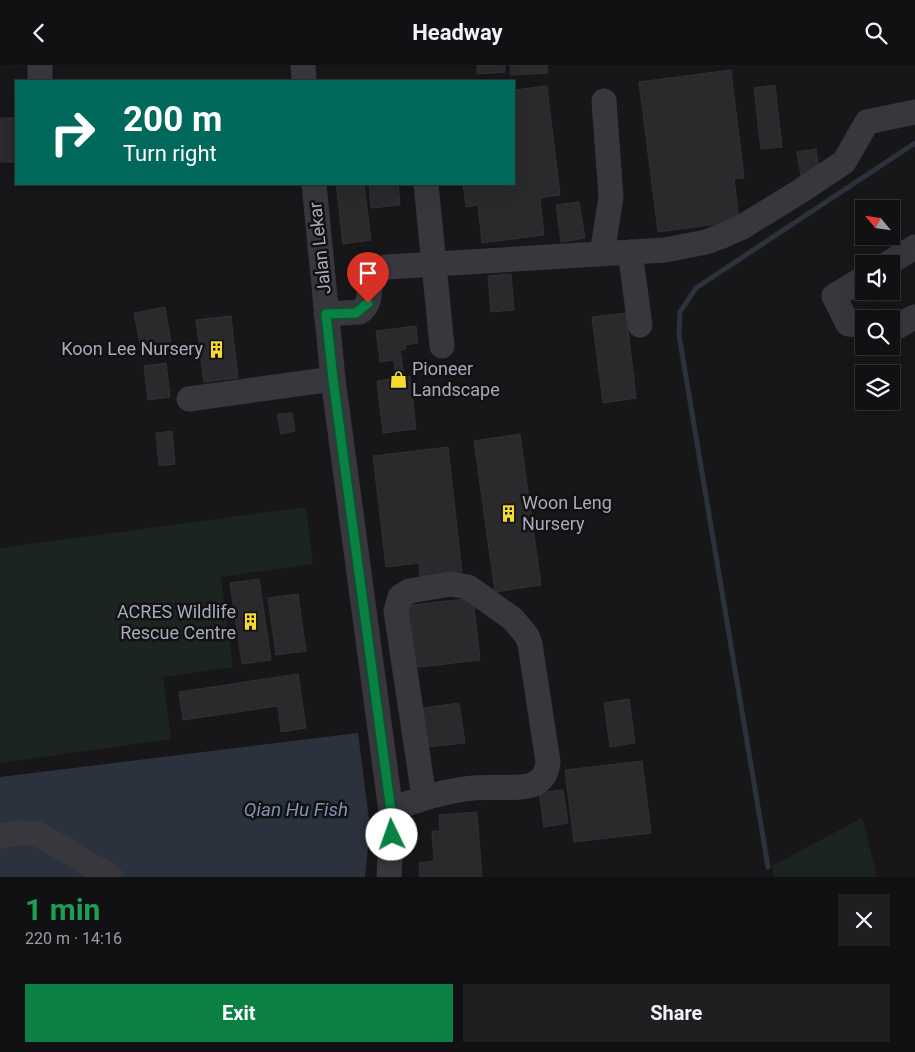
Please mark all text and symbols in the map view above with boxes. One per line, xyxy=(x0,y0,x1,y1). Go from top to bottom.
icon: back xyxy=(25,19,53,47)
icon: search xyxy=(862,19,890,47)
text: Headway xyxy=(412,20,503,45)
text: 200 m xyxy=(123,99,222,140)
icon: right xyxy=(40,100,105,165)
text: Turn right xyxy=(123,141,217,166)
north arrow xyxy=(855,200,900,245)
map controls xyxy=(855,200,900,410)
street label: Jalan Lekar xyxy=(304,201,335,295)
pin xyxy=(347,252,389,303)
button: sound xyxy=(855,255,900,300)
icon: arrive xyxy=(354,259,382,287)
button: search xyxy=(855,310,900,355)
place label: Koon Lee Nursery xyxy=(61,338,203,359)
building icon: Koon Lee Nursery xyxy=(207,339,227,359)
place label: Pioneer Landscape xyxy=(412,358,500,400)
button: layers xyxy=(855,365,900,410)
shop icon: Pioneer Landscape xyxy=(388,369,408,389)
place label: Woon Leng Nursery xyxy=(522,492,612,534)
building icon: Woon Leng Nursery xyxy=(498,503,518,523)
place label: ACRES Wildlife Rescue Centre xyxy=(117,601,236,643)
building icon: ACRES Wildlife Rescue Centre xyxy=(240,612,260,632)
water label: Qian Hu Fish xyxy=(244,798,348,821)
position arrow xyxy=(365,808,417,860)
text: 1 min xyxy=(25,892,100,927)
button: close xyxy=(838,894,890,946)
text: 220 m · 14:16 xyxy=(25,929,122,948)
button: Exit xyxy=(25,984,453,1042)
button: Share xyxy=(463,984,890,1042)

